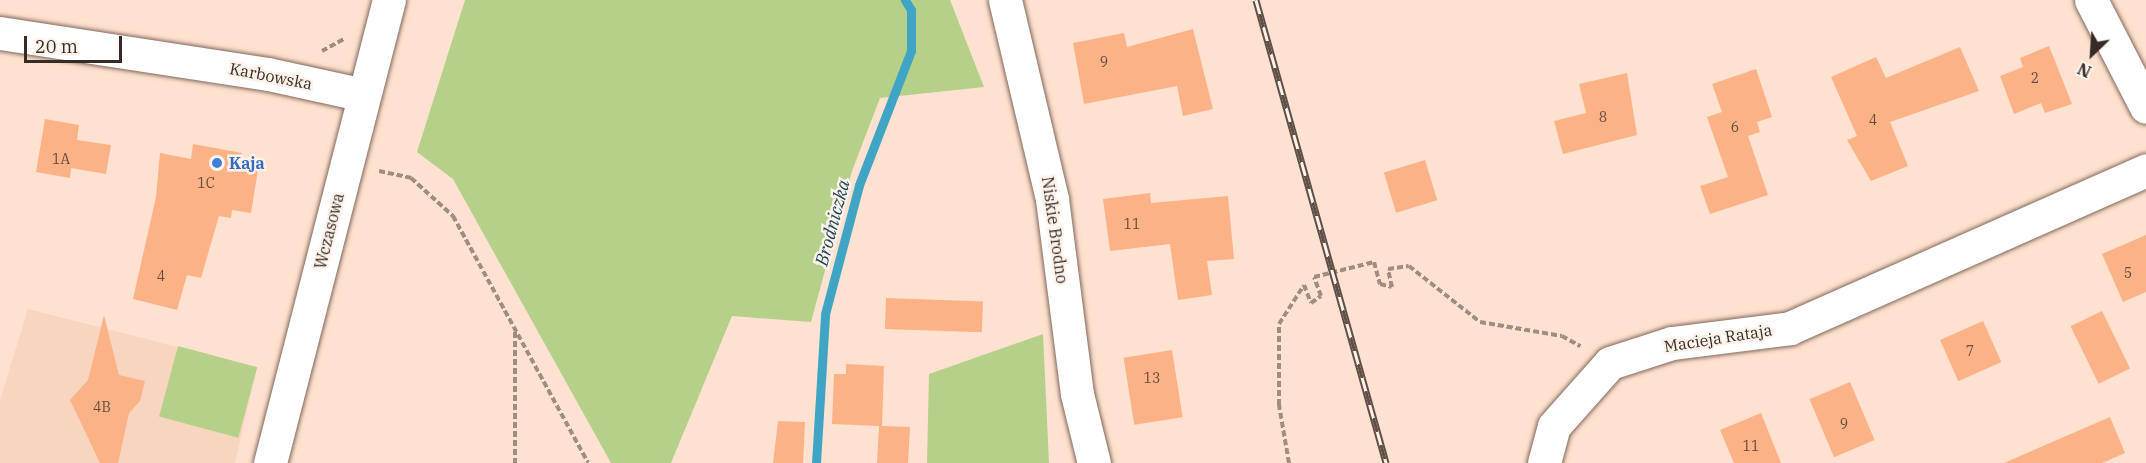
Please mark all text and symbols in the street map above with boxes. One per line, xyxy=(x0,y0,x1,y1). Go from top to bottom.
scale bar xyxy=(27,24,124,62)
north arrow xyxy=(2062,24,2122,84)
text: 20 m xyxy=(35,35,78,58)
house number: 9 xyxy=(1100,54,1108,70)
street label: Karbowska xyxy=(228,59,314,93)
text: N xyxy=(2074,59,2094,82)
house number: 2 xyxy=(2031,70,2039,86)
house number: 8 xyxy=(1599,109,1607,125)
house number: 4 xyxy=(1869,112,1877,128)
house number: 6 xyxy=(1731,119,1739,135)
house number: 1A xyxy=(52,151,70,167)
place label: Kaja xyxy=(229,153,265,173)
marker: Kaja xyxy=(210,156,224,170)
house number: 1C xyxy=(197,175,215,191)
street label: Niskie Brodno xyxy=(1038,175,1072,285)
water label: Brodniczka xyxy=(811,178,855,268)
street label: Wczasowa xyxy=(310,191,348,271)
house number: 11 xyxy=(1124,216,1140,232)
house number: 5 xyxy=(2124,265,2132,281)
house number: 4 xyxy=(157,268,165,284)
street label: Macieja Rataja xyxy=(1663,320,1773,356)
house number: 7 xyxy=(1966,343,1974,359)
house number: 13 xyxy=(1144,370,1160,386)
house number: 4B xyxy=(93,399,111,415)
house number: 9 xyxy=(1840,416,1848,432)
house number: 11 xyxy=(1743,438,1759,454)

